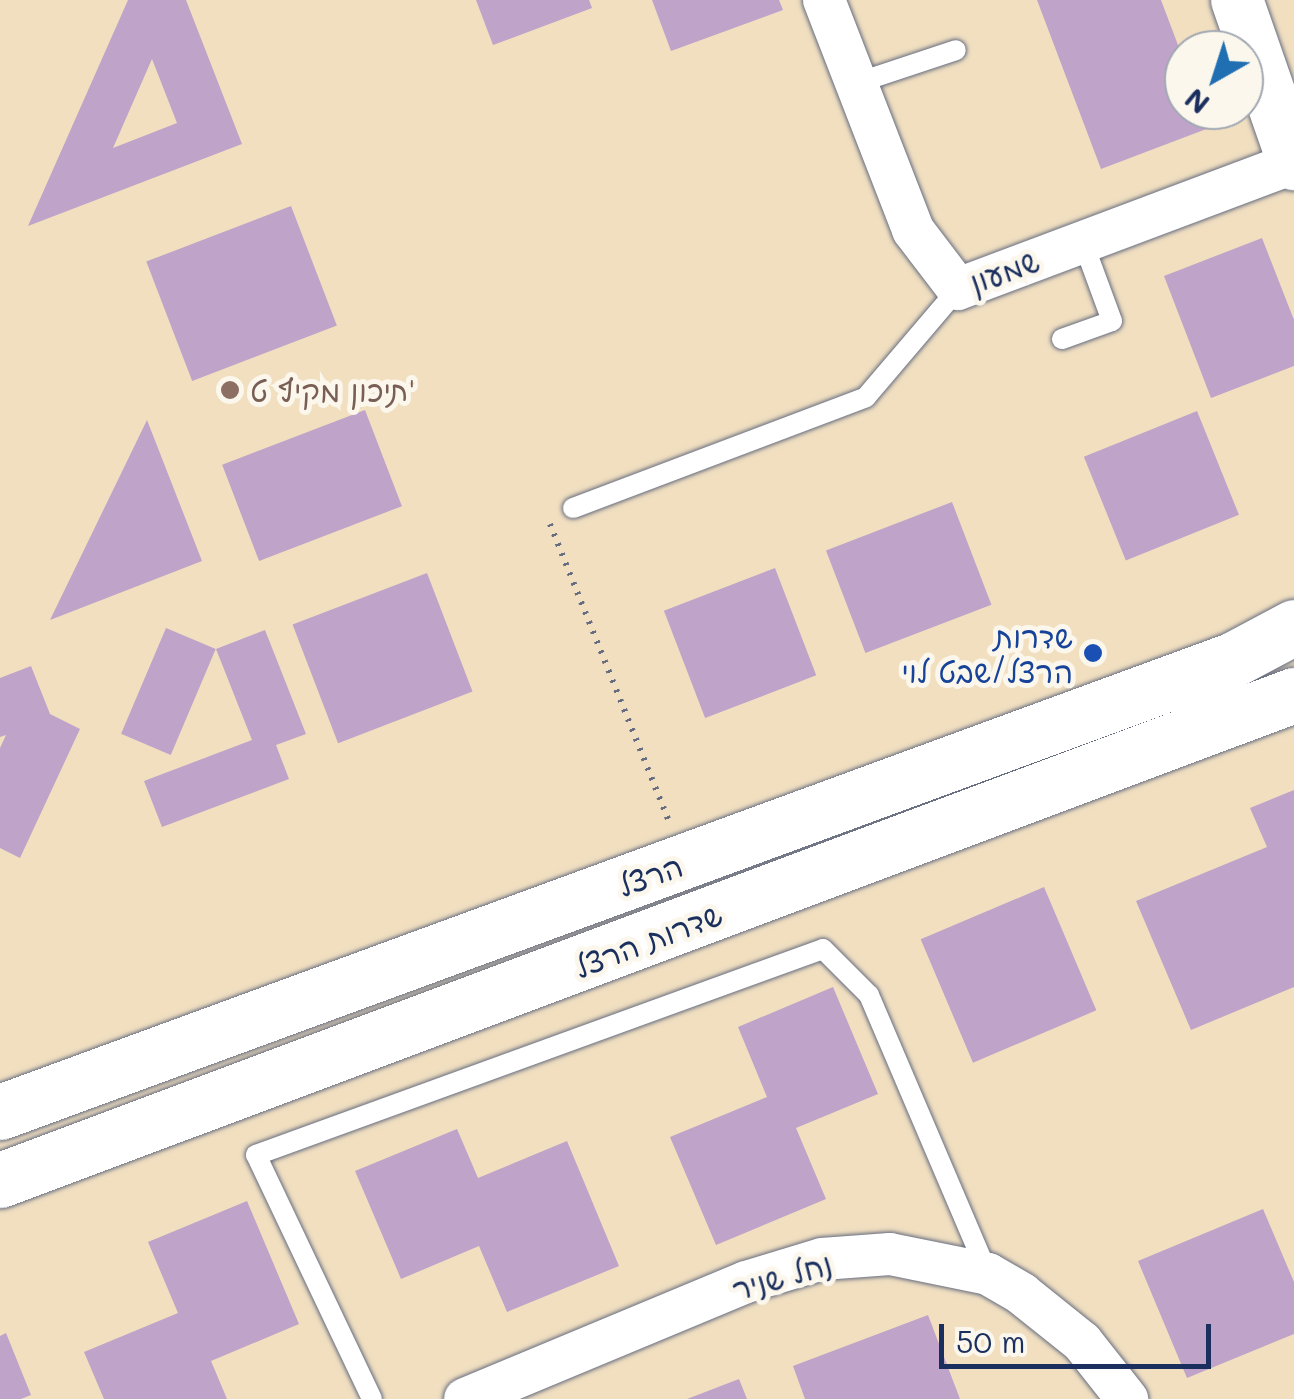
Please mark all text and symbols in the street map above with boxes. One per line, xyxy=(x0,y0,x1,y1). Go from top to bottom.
north arrow xyxy=(1164,30,1264,130)
text: N xyxy=(1177,81,1216,122)
street label: שמעון xyxy=(964,242,1044,300)
place label: תיכון מקיף ט' xyxy=(250,372,415,408)
marker: תיכון מקיף ט' xyxy=(219,379,241,401)
place label: שדרות הרצל/שבט לוי xyxy=(901,618,1073,688)
marker: שדרות הרצל/שבט לוי xyxy=(1082,642,1104,664)
street label: הרצל xyxy=(613,847,687,903)
street label: שדרות הרצל xyxy=(569,895,727,985)
street label: נחל שניר xyxy=(728,1245,836,1307)
scale bar xyxy=(944,1304,1216,1366)
text: 50 m xyxy=(956,1321,1026,1361)

